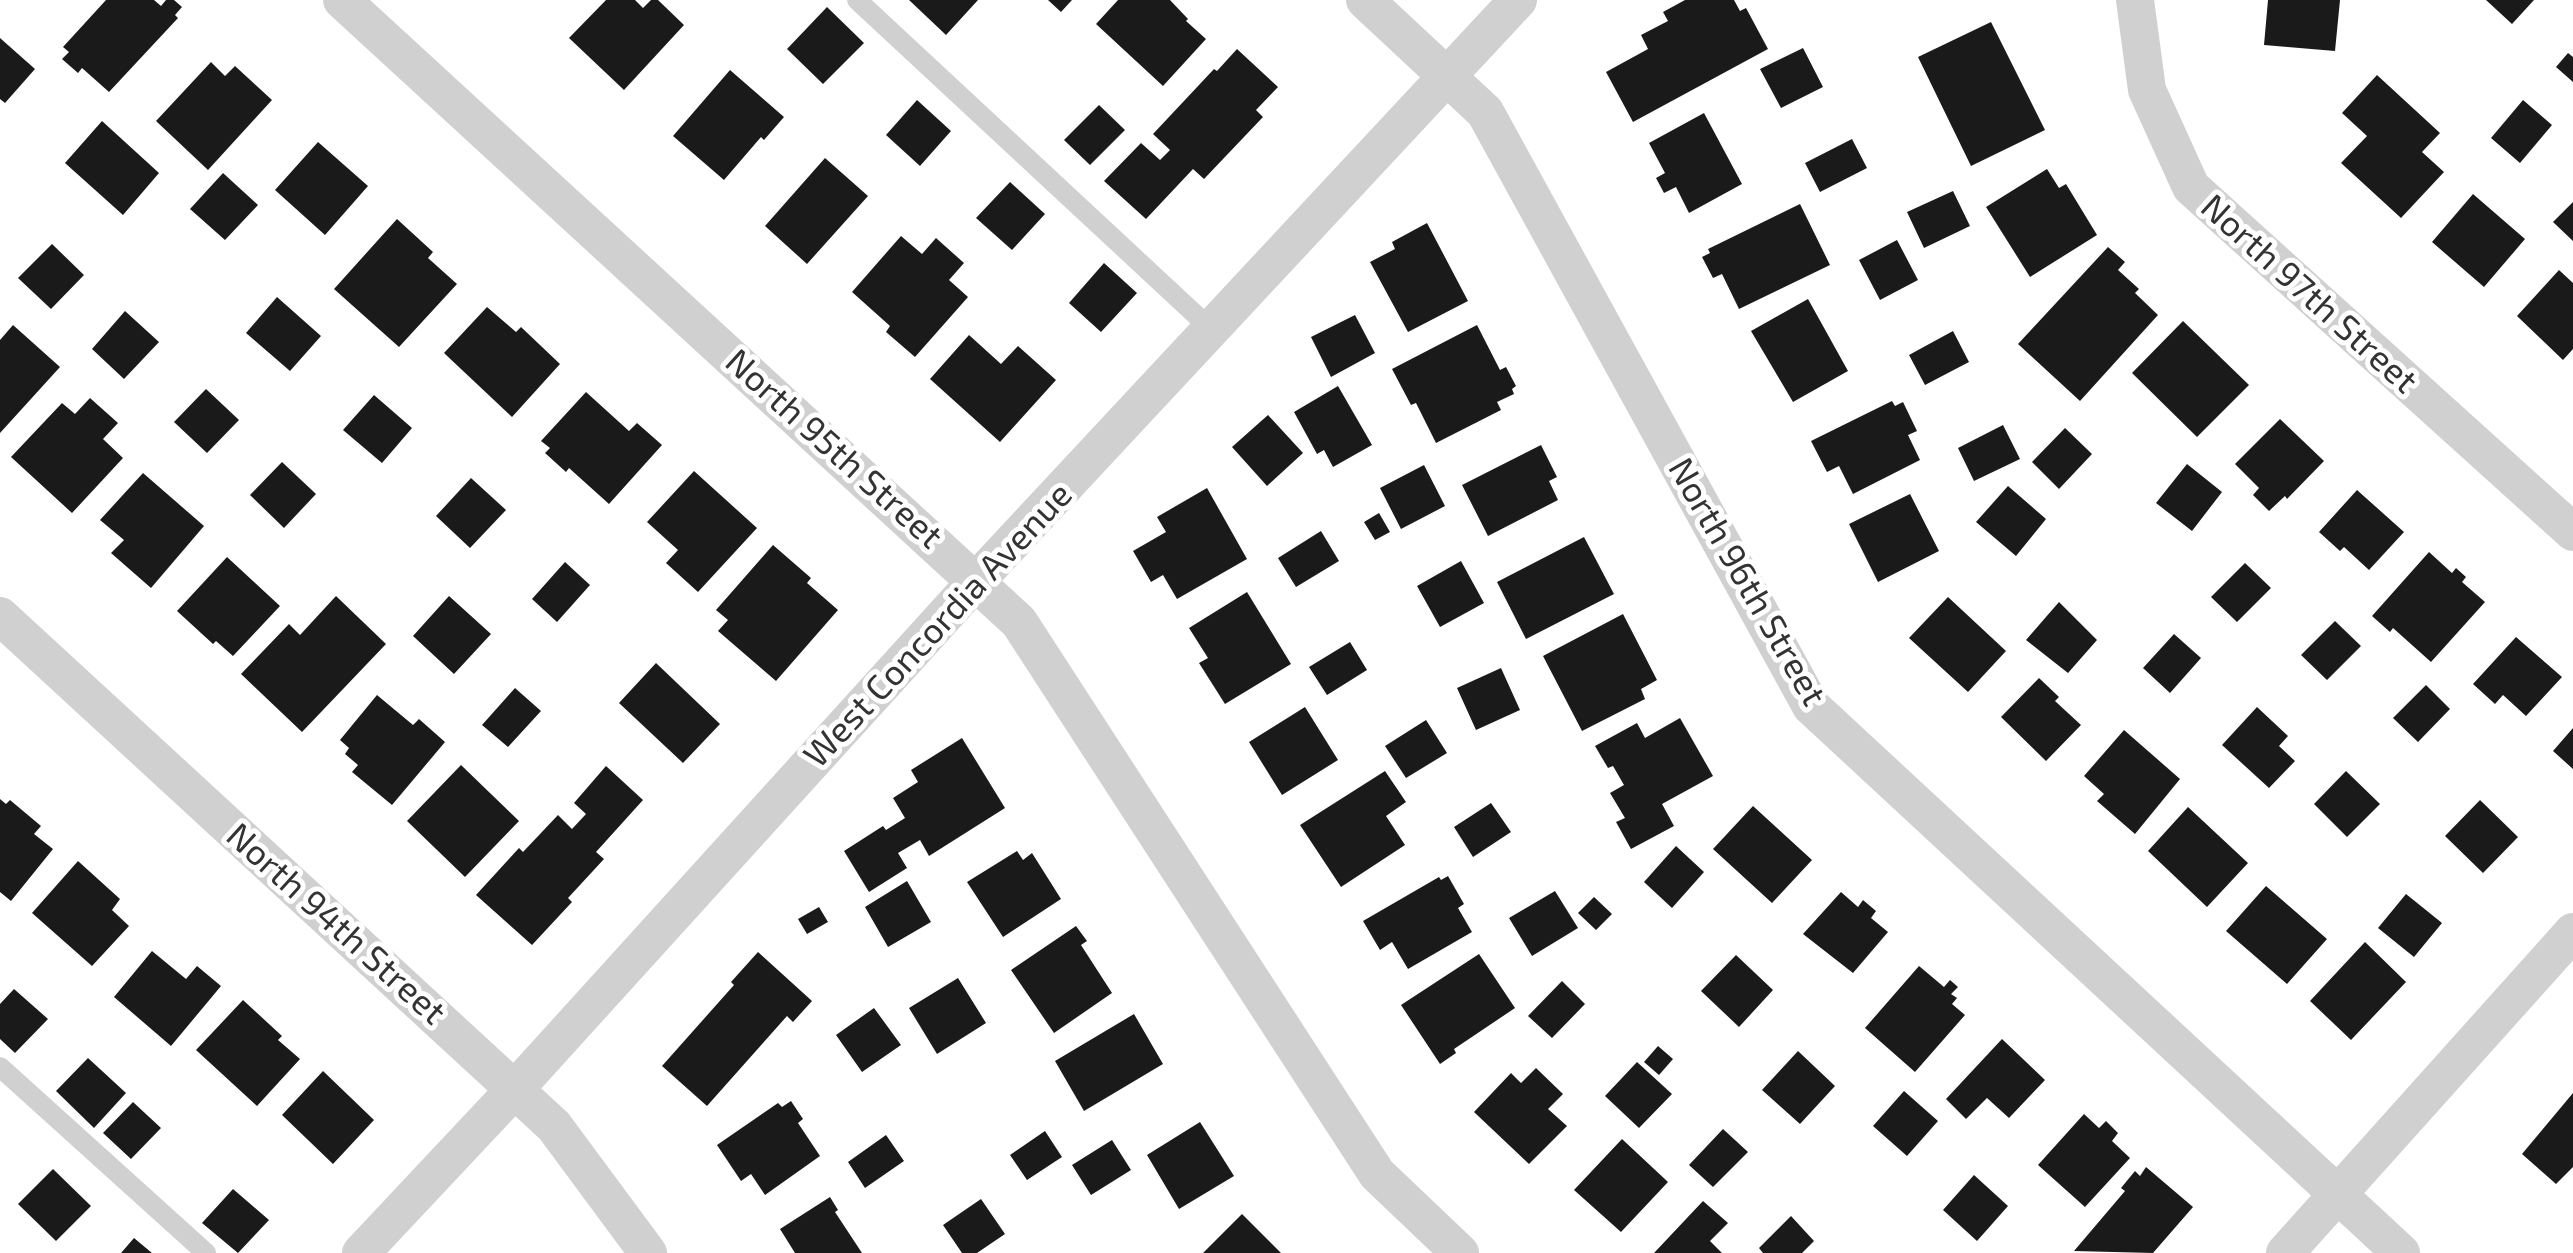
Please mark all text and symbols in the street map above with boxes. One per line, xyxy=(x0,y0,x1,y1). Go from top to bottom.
street label: North 97th Street xyxy=(2192,186,2426,402)
street label: North 95th Street xyxy=(717,341,951,557)
street label: North 96th Street xyxy=(1659,451,1835,713)
street label: West Concordia Avenue xyxy=(795,474,1081,776)
street label: North 94th Street xyxy=(218,815,454,1033)

